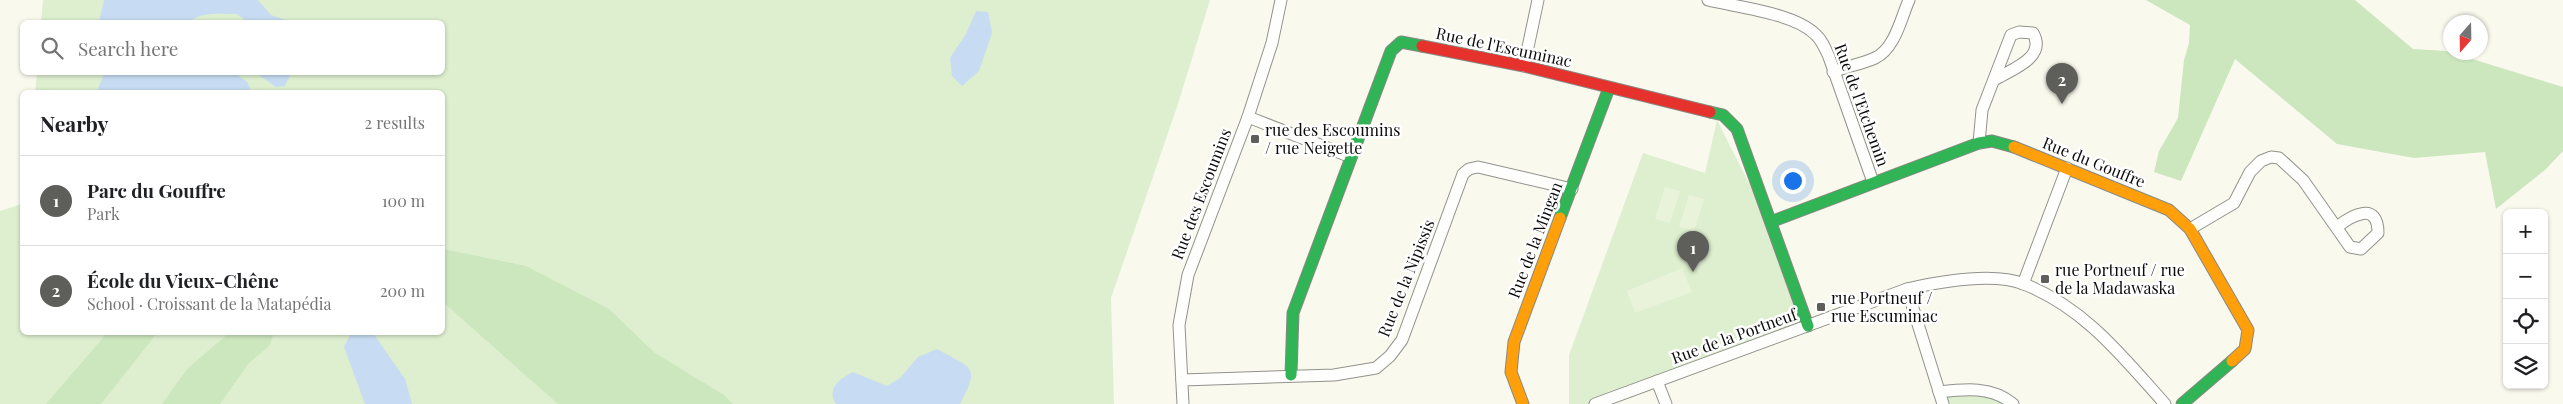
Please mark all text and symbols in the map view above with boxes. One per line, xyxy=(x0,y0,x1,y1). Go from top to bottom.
north arrow xyxy=(2443,15,2488,60)
search box xyxy=(20,20,445,75)
street label: Rue de l'Escuminac xyxy=(1434,22,1574,71)
icon: search xyxy=(38,34,66,62)
text: Search here xyxy=(78,35,178,61)
street label: Rue de l'Etchemin xyxy=(1830,40,1895,170)
pin: 2 xyxy=(2046,63,2078,104)
text: Nearby xyxy=(40,109,109,137)
text: 2 results xyxy=(365,112,425,133)
place label: rue des Escoumins / rue Neigette xyxy=(1265,119,1400,158)
street label: Rue des Escoumins xyxy=(1166,125,1235,262)
street label: Rue du Gouffre xyxy=(2040,131,2149,192)
marker: rue des Escoumins / rue Neigette xyxy=(1249,133,1261,145)
your location xyxy=(1780,168,1806,194)
text: Parc du Gouffre xyxy=(87,177,226,203)
street label: Rue de la Mingan xyxy=(1503,178,1566,301)
text: 1 xyxy=(53,190,59,211)
text: 100 m xyxy=(382,190,425,211)
text: Park xyxy=(87,203,120,224)
map controls xyxy=(2503,209,2548,389)
button: + xyxy=(2503,209,2548,254)
street label: Rue de la Nipissis xyxy=(1372,216,1439,340)
pin: 1 xyxy=(1677,231,1709,272)
button: − xyxy=(2503,254,2548,299)
place label: rue Portneuf / rue de la Madawaska xyxy=(2055,259,2185,298)
text: École du Vieux-Chêne xyxy=(87,267,279,293)
marker: rue Portneuf / rue de la Madawaska xyxy=(2039,273,2051,285)
text: 2 xyxy=(52,280,60,301)
text: 200 m xyxy=(380,280,425,301)
place label: rue Portneuf / rue Escuminac xyxy=(1831,287,1938,326)
text: School · Croissant de la Matapédia xyxy=(87,293,331,314)
button: locate xyxy=(2503,299,2548,344)
marker: rue Portneuf / rue Escuminac xyxy=(1815,301,1827,313)
street label: Rue de la Portneuf xyxy=(1668,303,1801,368)
button: layers xyxy=(2503,344,2548,389)

